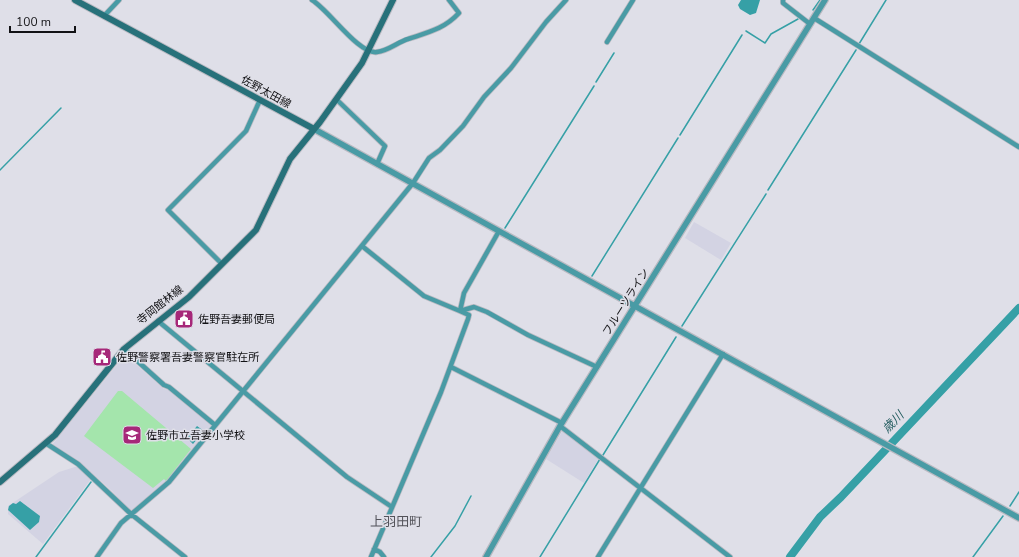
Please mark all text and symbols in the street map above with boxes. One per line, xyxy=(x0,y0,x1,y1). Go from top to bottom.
scale bar xyxy=(10,8,75,34)
text: 100 m xyxy=(16,14,51,30)
street label: 佐野太田線 xyxy=(238,72,294,112)
street label: フルーツライン xyxy=(599,265,653,339)
street label: 寺岡館林線 xyxy=(134,282,186,328)
public building icon: 佐野吾妻郵便局 xyxy=(173,308,195,330)
place label: 佐野吾妻郵便局 xyxy=(198,312,275,327)
public building icon: 佐野警察署吾妻警察官駐在所 xyxy=(91,346,113,368)
place label: 佐野警察署吾妻警察官駐在所 xyxy=(116,350,260,365)
water label: 歳川 xyxy=(879,406,908,436)
school or university icon: 佐野市立吾妻小学校 xyxy=(121,424,143,446)
place label: 佐野市立吾妻小学校 xyxy=(146,428,245,443)
district label: 上羽田町 xyxy=(370,513,422,531)

